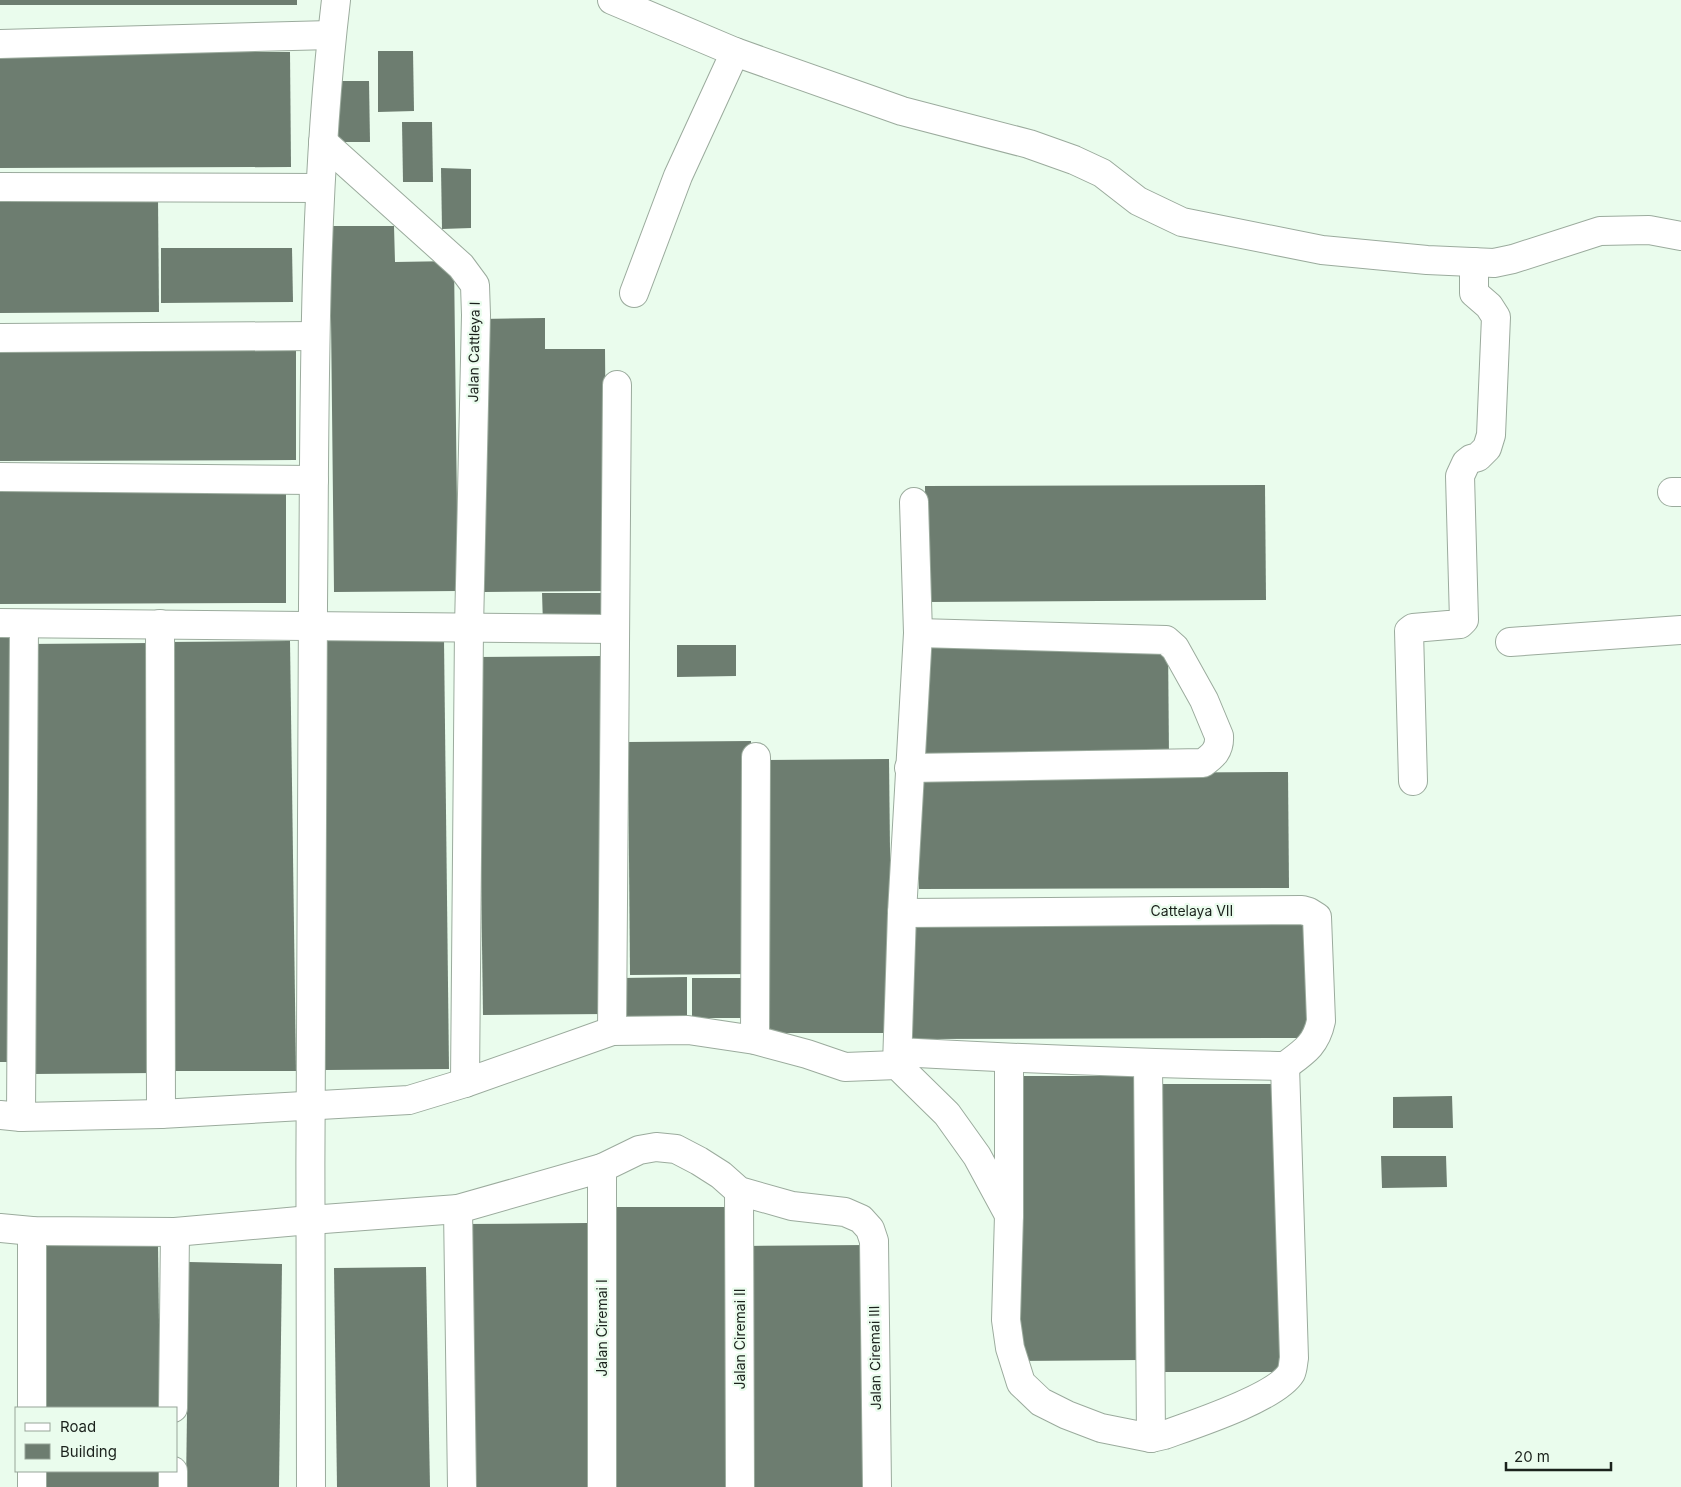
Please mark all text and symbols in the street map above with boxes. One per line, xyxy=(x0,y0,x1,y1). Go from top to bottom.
street label: Jalan Cattleya I xyxy=(464,301,483,403)
street label: Cattelaya VII xyxy=(1151,902,1233,919)
street label: Jalan Ciremai I xyxy=(593,1279,610,1377)
street label: Jalan Ciremai II xyxy=(731,1288,748,1390)
street label: Jalan Ciremai III xyxy=(865,1305,884,1411)
legend xyxy=(15,1407,178,1472)
text: Road xyxy=(60,1417,96,1436)
scale bar xyxy=(1506,1440,1611,1472)
text: Building xyxy=(60,1442,117,1461)
text: 20 m xyxy=(1514,1447,1550,1466)

